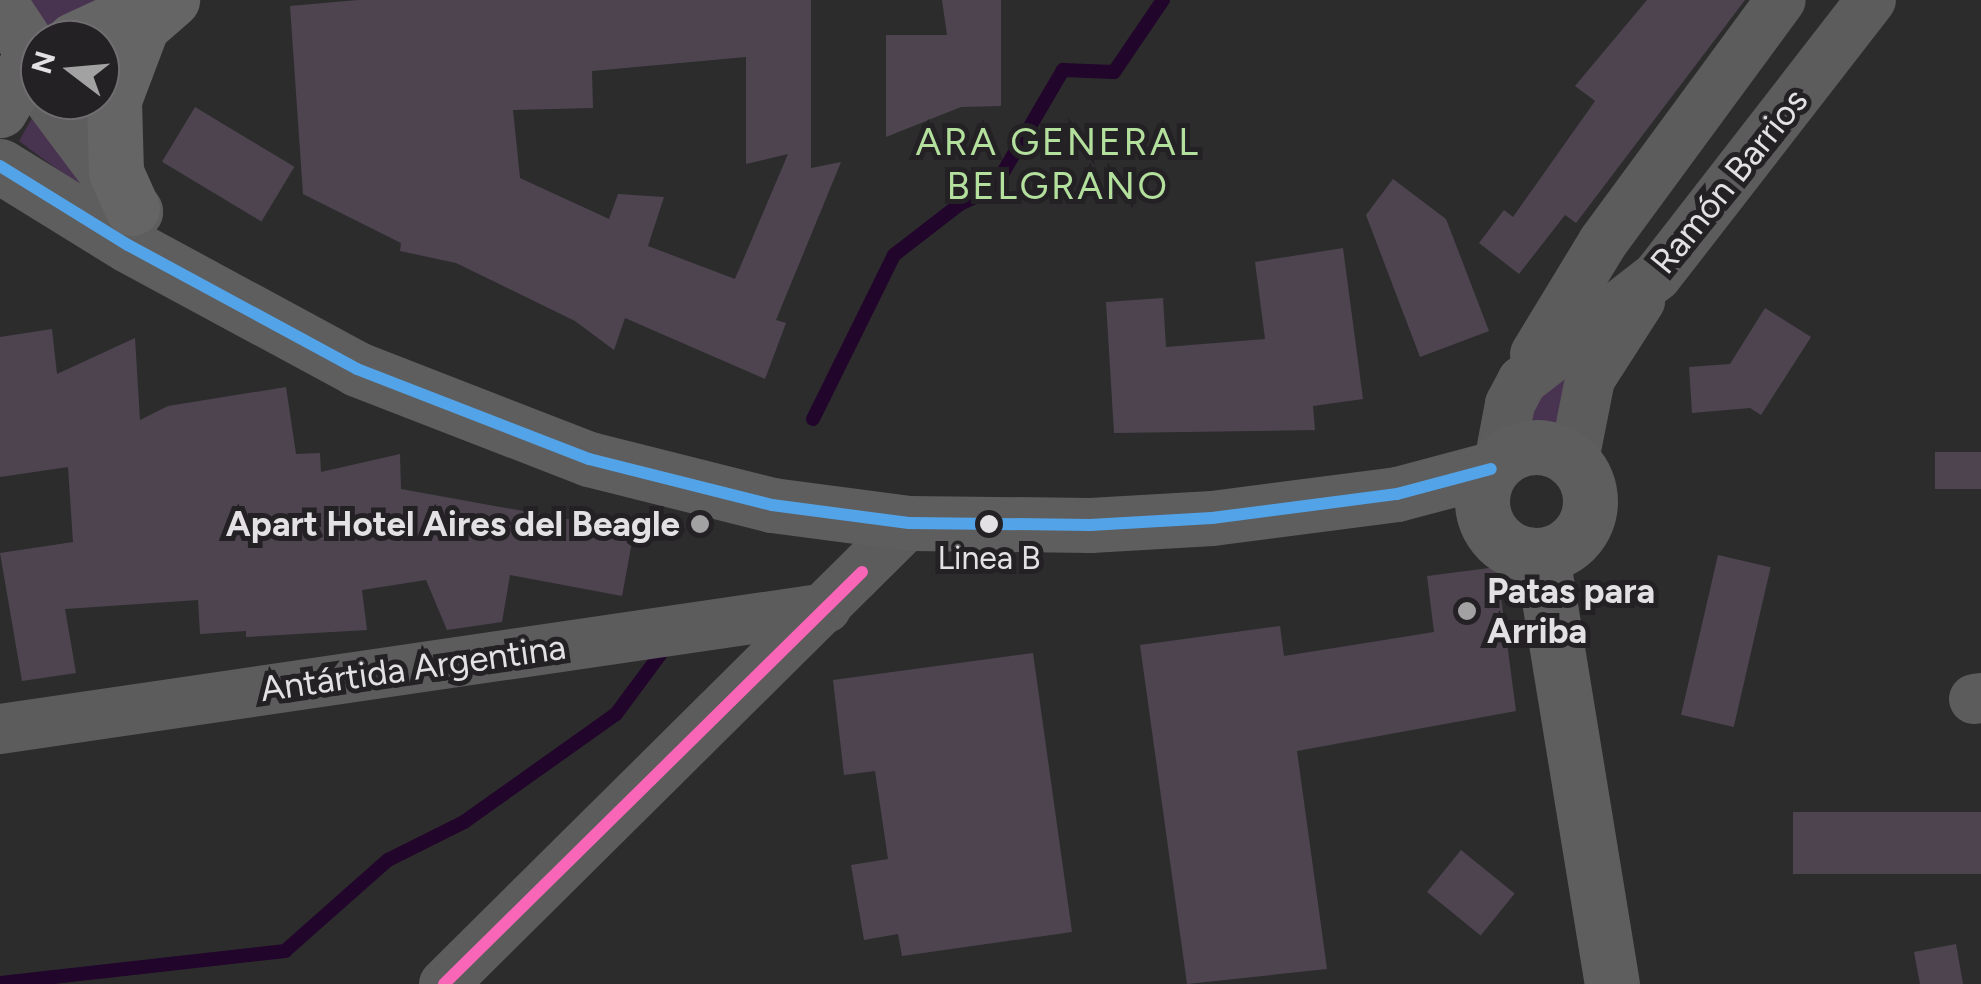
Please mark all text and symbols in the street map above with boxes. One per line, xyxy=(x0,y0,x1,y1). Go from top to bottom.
north arrow xyxy=(20,20,120,120)
text: N xyxy=(24,47,62,77)
street label: Ramón Barrios xyxy=(1642,80,1816,282)
district label: ARA GENERAL BELGRANO xyxy=(916,120,1200,210)
place label: Apart Hotel Aires del Beagle xyxy=(226,503,680,545)
marker: Apart Hotel Aires del Beagle xyxy=(689,513,711,535)
marker: Linea B xyxy=(979,514,999,534)
place label: Linea B xyxy=(937,539,1041,577)
place label: Patas para Arriba xyxy=(1487,570,1655,652)
marker: Patas para Arriba xyxy=(1456,600,1478,622)
street label: Antártida Argentina xyxy=(258,626,568,710)

